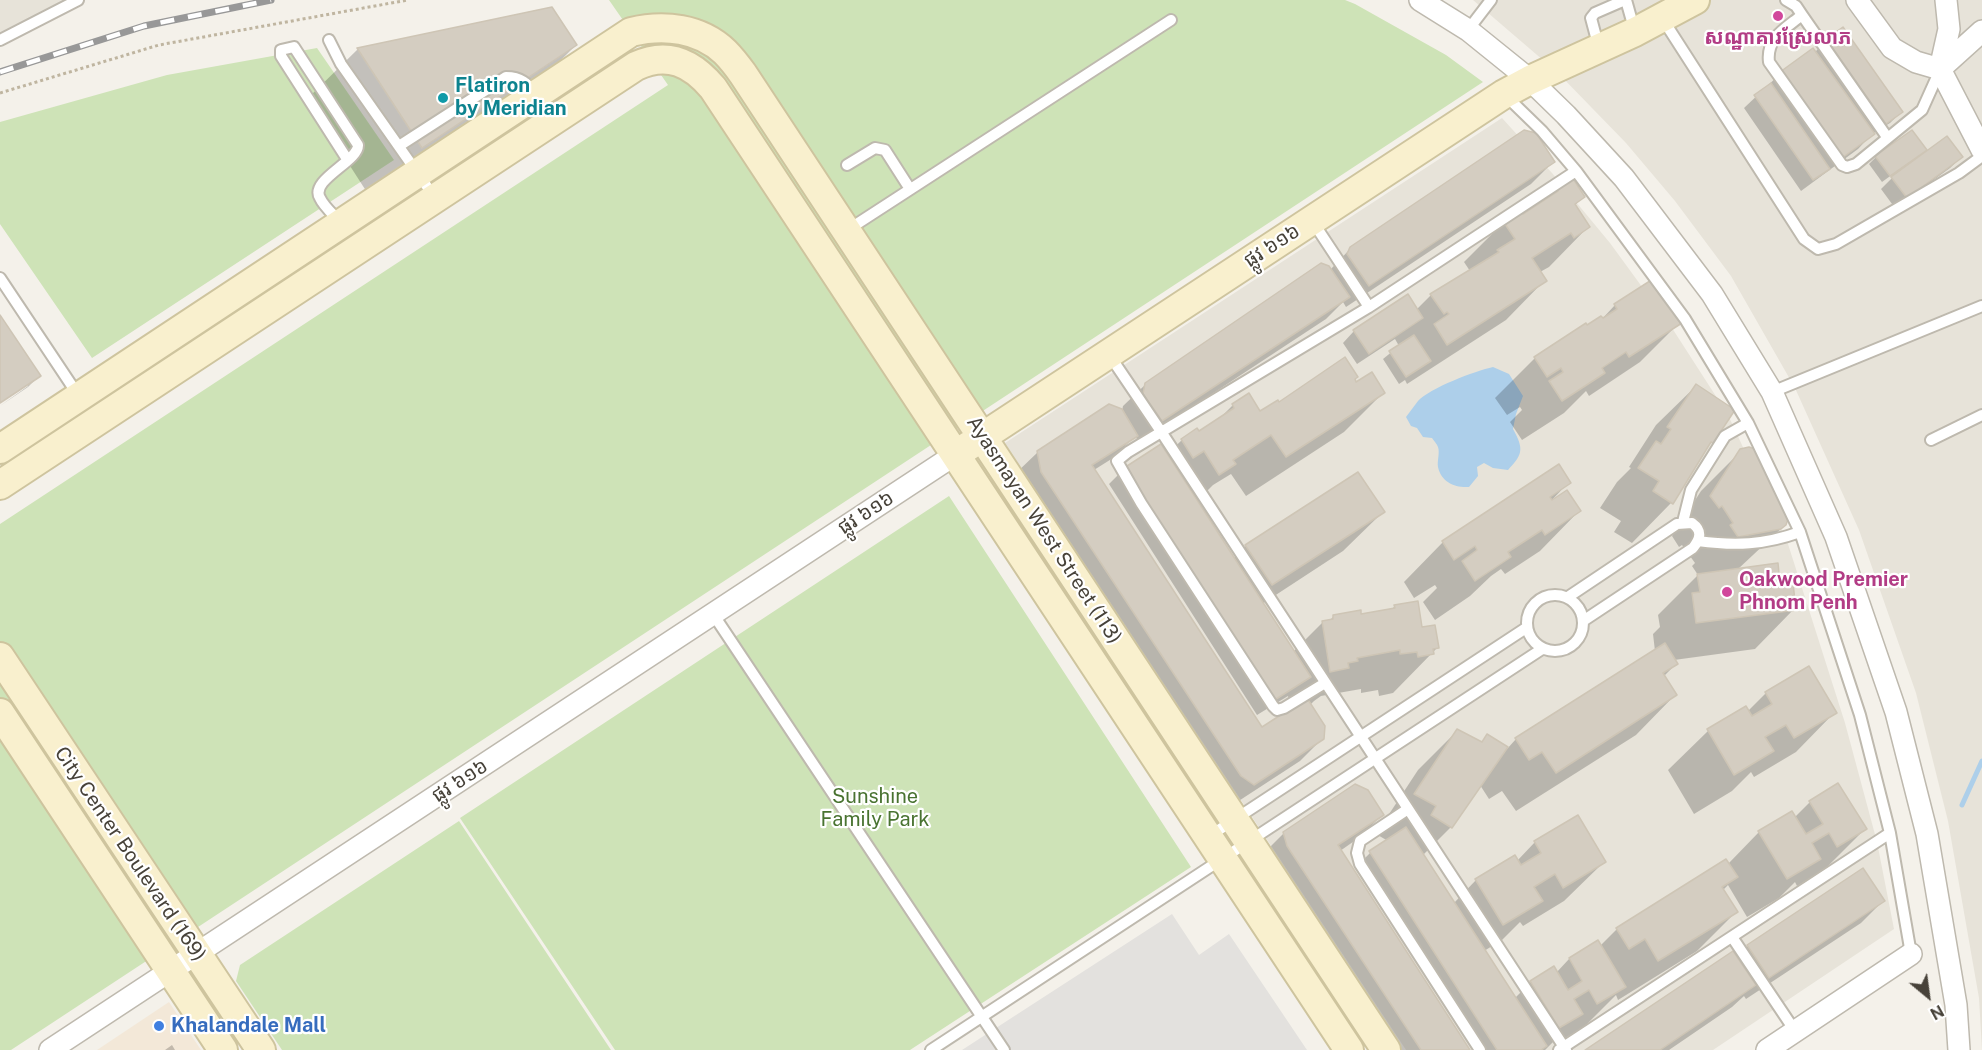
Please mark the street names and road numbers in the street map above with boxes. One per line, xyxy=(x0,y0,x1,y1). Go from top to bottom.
street label: ផ្លូវ ៦១៦ xyxy=(1239,219,1305,273)
street label: Ayasmayan West Street (113) xyxy=(961,412,1127,648)
street label: ផ្លូវ ៦១៦ xyxy=(833,486,899,540)
street label: City Center Boulevard (169) xyxy=(49,742,211,966)
street label: ផ្លូវ ៦១៦ xyxy=(427,754,493,808)

